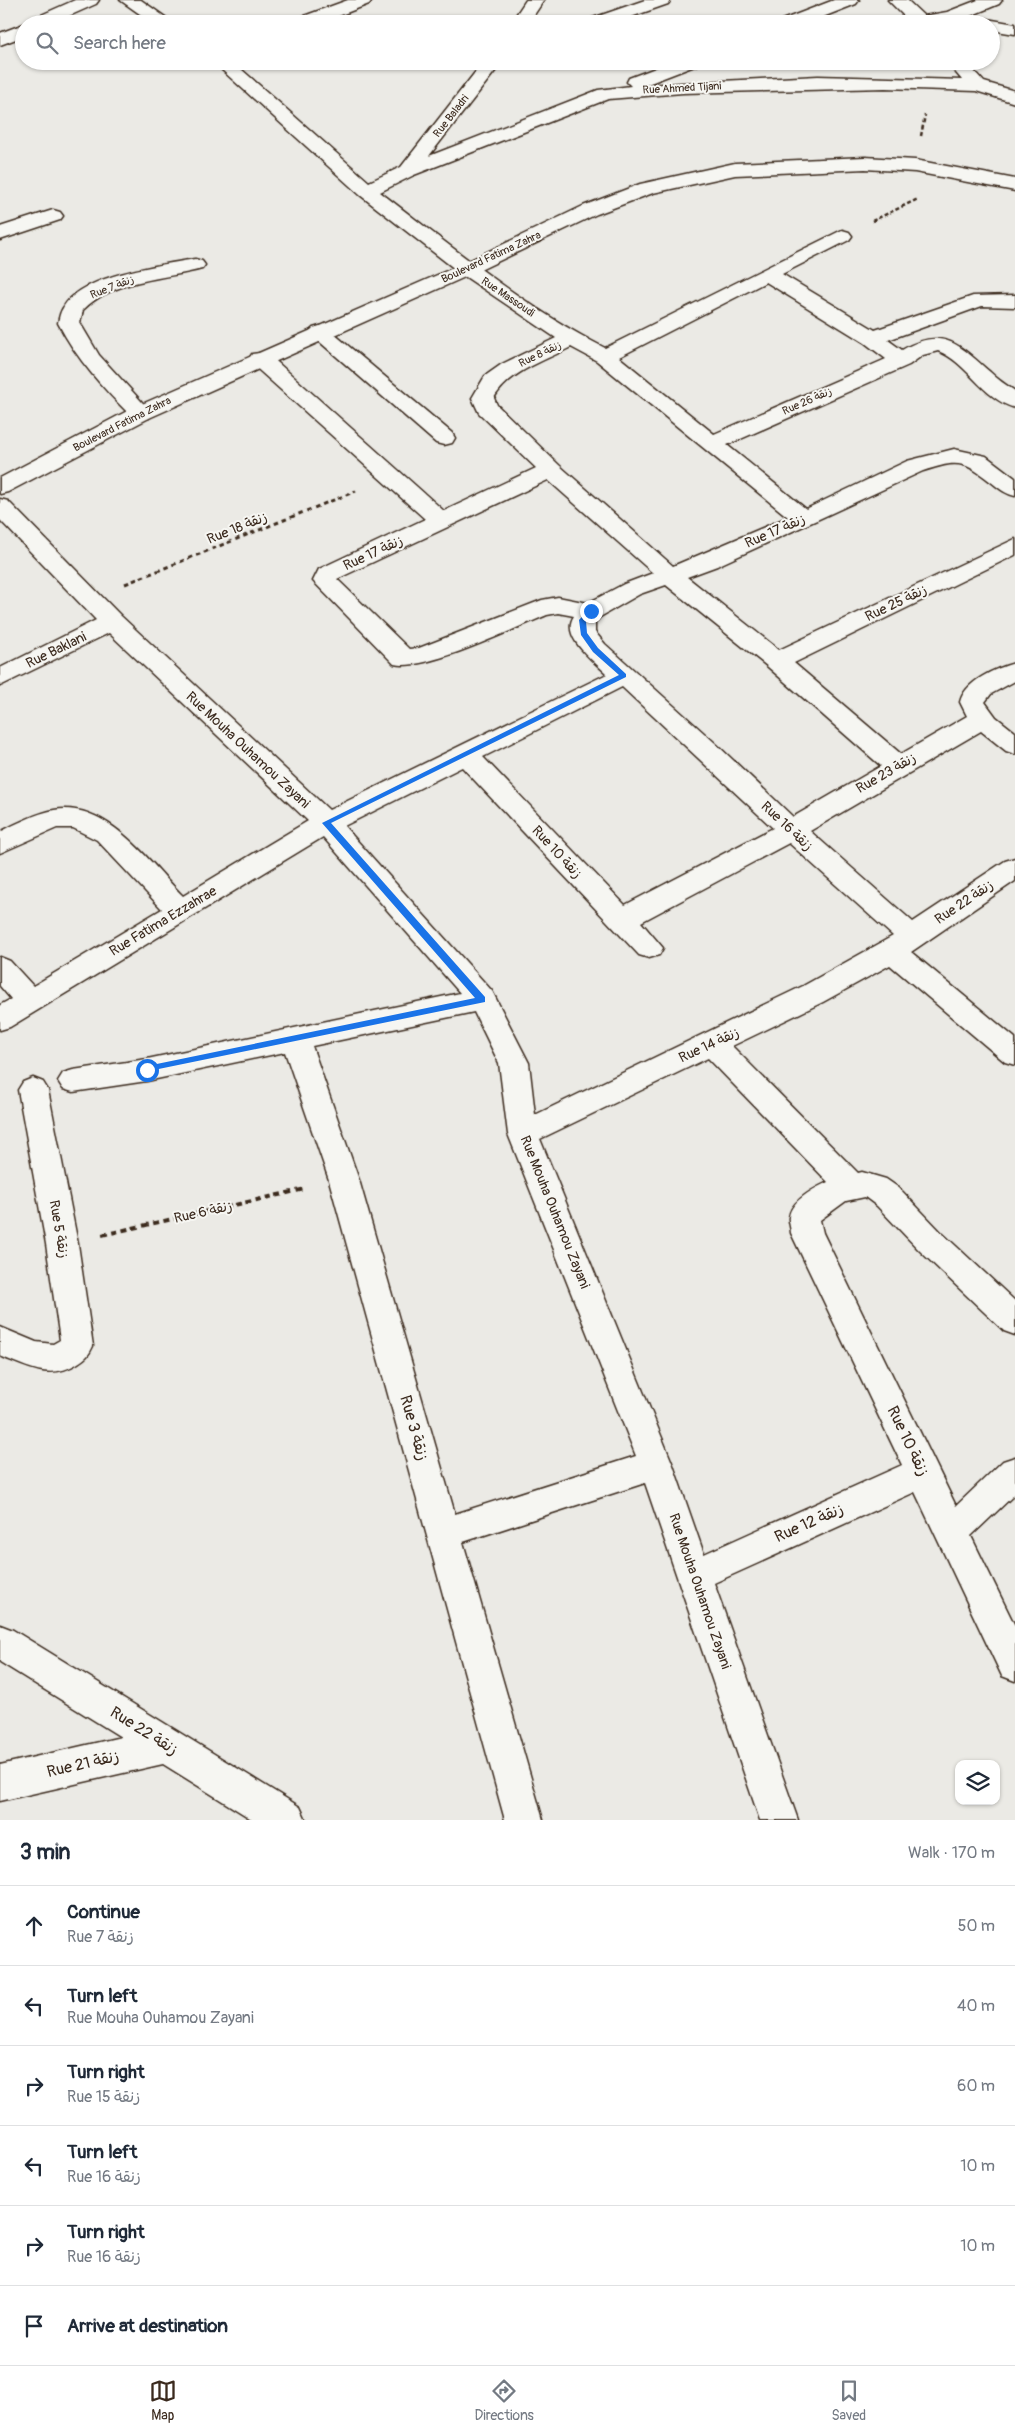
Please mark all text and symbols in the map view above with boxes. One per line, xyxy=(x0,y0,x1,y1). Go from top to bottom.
search box xyxy=(15,15,1000,70)
icon: search xyxy=(33,29,61,57)
text: Search here xyxy=(73,31,166,55)
street label: Rue Ahmed Tijani xyxy=(642,79,722,97)
street label: Rue Baladri xyxy=(430,92,472,140)
street label: Boulevard Fatima Zahra xyxy=(439,228,543,286)
street label: Rue 7 زنقة xyxy=(88,272,136,302)
street label: Rue Massoudi xyxy=(479,274,537,320)
street label: Rue 8 زنقة xyxy=(517,338,563,370)
street label: Rue 26 زنقة xyxy=(780,384,834,418)
street label: Boulevard Fatima Zahra xyxy=(71,394,173,454)
street label: Rue 18 زنقة xyxy=(204,508,270,548)
street label: Rue 17 زنقة xyxy=(742,510,808,552)
street label: Rue 17 زنقة xyxy=(340,532,406,574)
street label: Rue 25 زنقة xyxy=(862,581,930,625)
route end xyxy=(580,600,603,623)
street label: Rue Baklani xyxy=(23,628,89,672)
street label: Rue Mouha Ouhamou Zayani xyxy=(182,688,314,812)
street label: Rue 23 زنقة xyxy=(853,749,919,797)
street label: Rue 16 زنقة xyxy=(758,798,816,854)
street label: Rue 10 زنقة xyxy=(528,822,586,882)
street label: Rue 22 زنقة xyxy=(932,876,996,928)
street label: Rue Fatima Ezzahrae xyxy=(106,882,220,960)
street label: Rue 14 زنقة xyxy=(676,1024,742,1066)
route start xyxy=(136,1059,159,1082)
street label: Rue Mouha Ouhamou Zayani xyxy=(517,1133,594,1291)
street label: Rue 6 زنقة xyxy=(172,1197,234,1227)
street label: Rue 5 زنقة xyxy=(46,1199,72,1259)
street label: Rue 3 زنقة xyxy=(395,1393,433,1463)
street label: Rue 10 زنقة xyxy=(882,1403,934,1479)
street label: Rue 12 زنقة xyxy=(771,1499,847,1547)
street label: Rue Mouha Ouhamou Zayani xyxy=(665,1511,735,1672)
street label: Rue 22 زنقة xyxy=(106,1702,182,1760)
street label: Rue 21 زنقة xyxy=(45,1746,121,1782)
map controls xyxy=(955,1760,1000,1805)
button: layers xyxy=(955,1760,1000,1805)
text: 3 min xyxy=(20,1839,70,1866)
text: Walk · 170 m xyxy=(908,1843,995,1863)
text: Continue xyxy=(67,1900,140,1924)
icon: ahead xyxy=(20,1912,48,1940)
text: 50 m xyxy=(958,1916,995,1936)
text: Rue 7 زنقة xyxy=(67,1927,134,1947)
text: Turn left xyxy=(67,1984,137,2008)
icon: left xyxy=(20,1992,48,2020)
text: 40 m xyxy=(957,1996,995,2016)
text: Rue Mouha Ouhamou Zayani xyxy=(67,2008,254,2028)
text: Turn right xyxy=(67,2060,145,2084)
icon: right xyxy=(20,2072,48,2100)
text: 60 m xyxy=(957,2076,995,2096)
text: Rue 15 زنقة xyxy=(67,2087,140,2107)
text: Turn left xyxy=(67,2140,137,2164)
icon: left xyxy=(20,2152,48,2180)
text: 10 m xyxy=(960,2156,995,2176)
text: Rue 16 زنقة xyxy=(67,2167,141,2187)
text: Turn right xyxy=(67,2220,145,2244)
icon: right xyxy=(20,2232,48,2260)
text: 10 m xyxy=(960,2236,995,2256)
text: Rue 16 زنقة xyxy=(67,2247,141,2267)
icon: arrive xyxy=(20,2312,48,2340)
text: Arrive at destination xyxy=(67,2314,228,2338)
tab: Map xyxy=(149,2377,177,2424)
tab: Directions xyxy=(474,2377,534,2424)
tab: Saved xyxy=(831,2377,866,2424)

